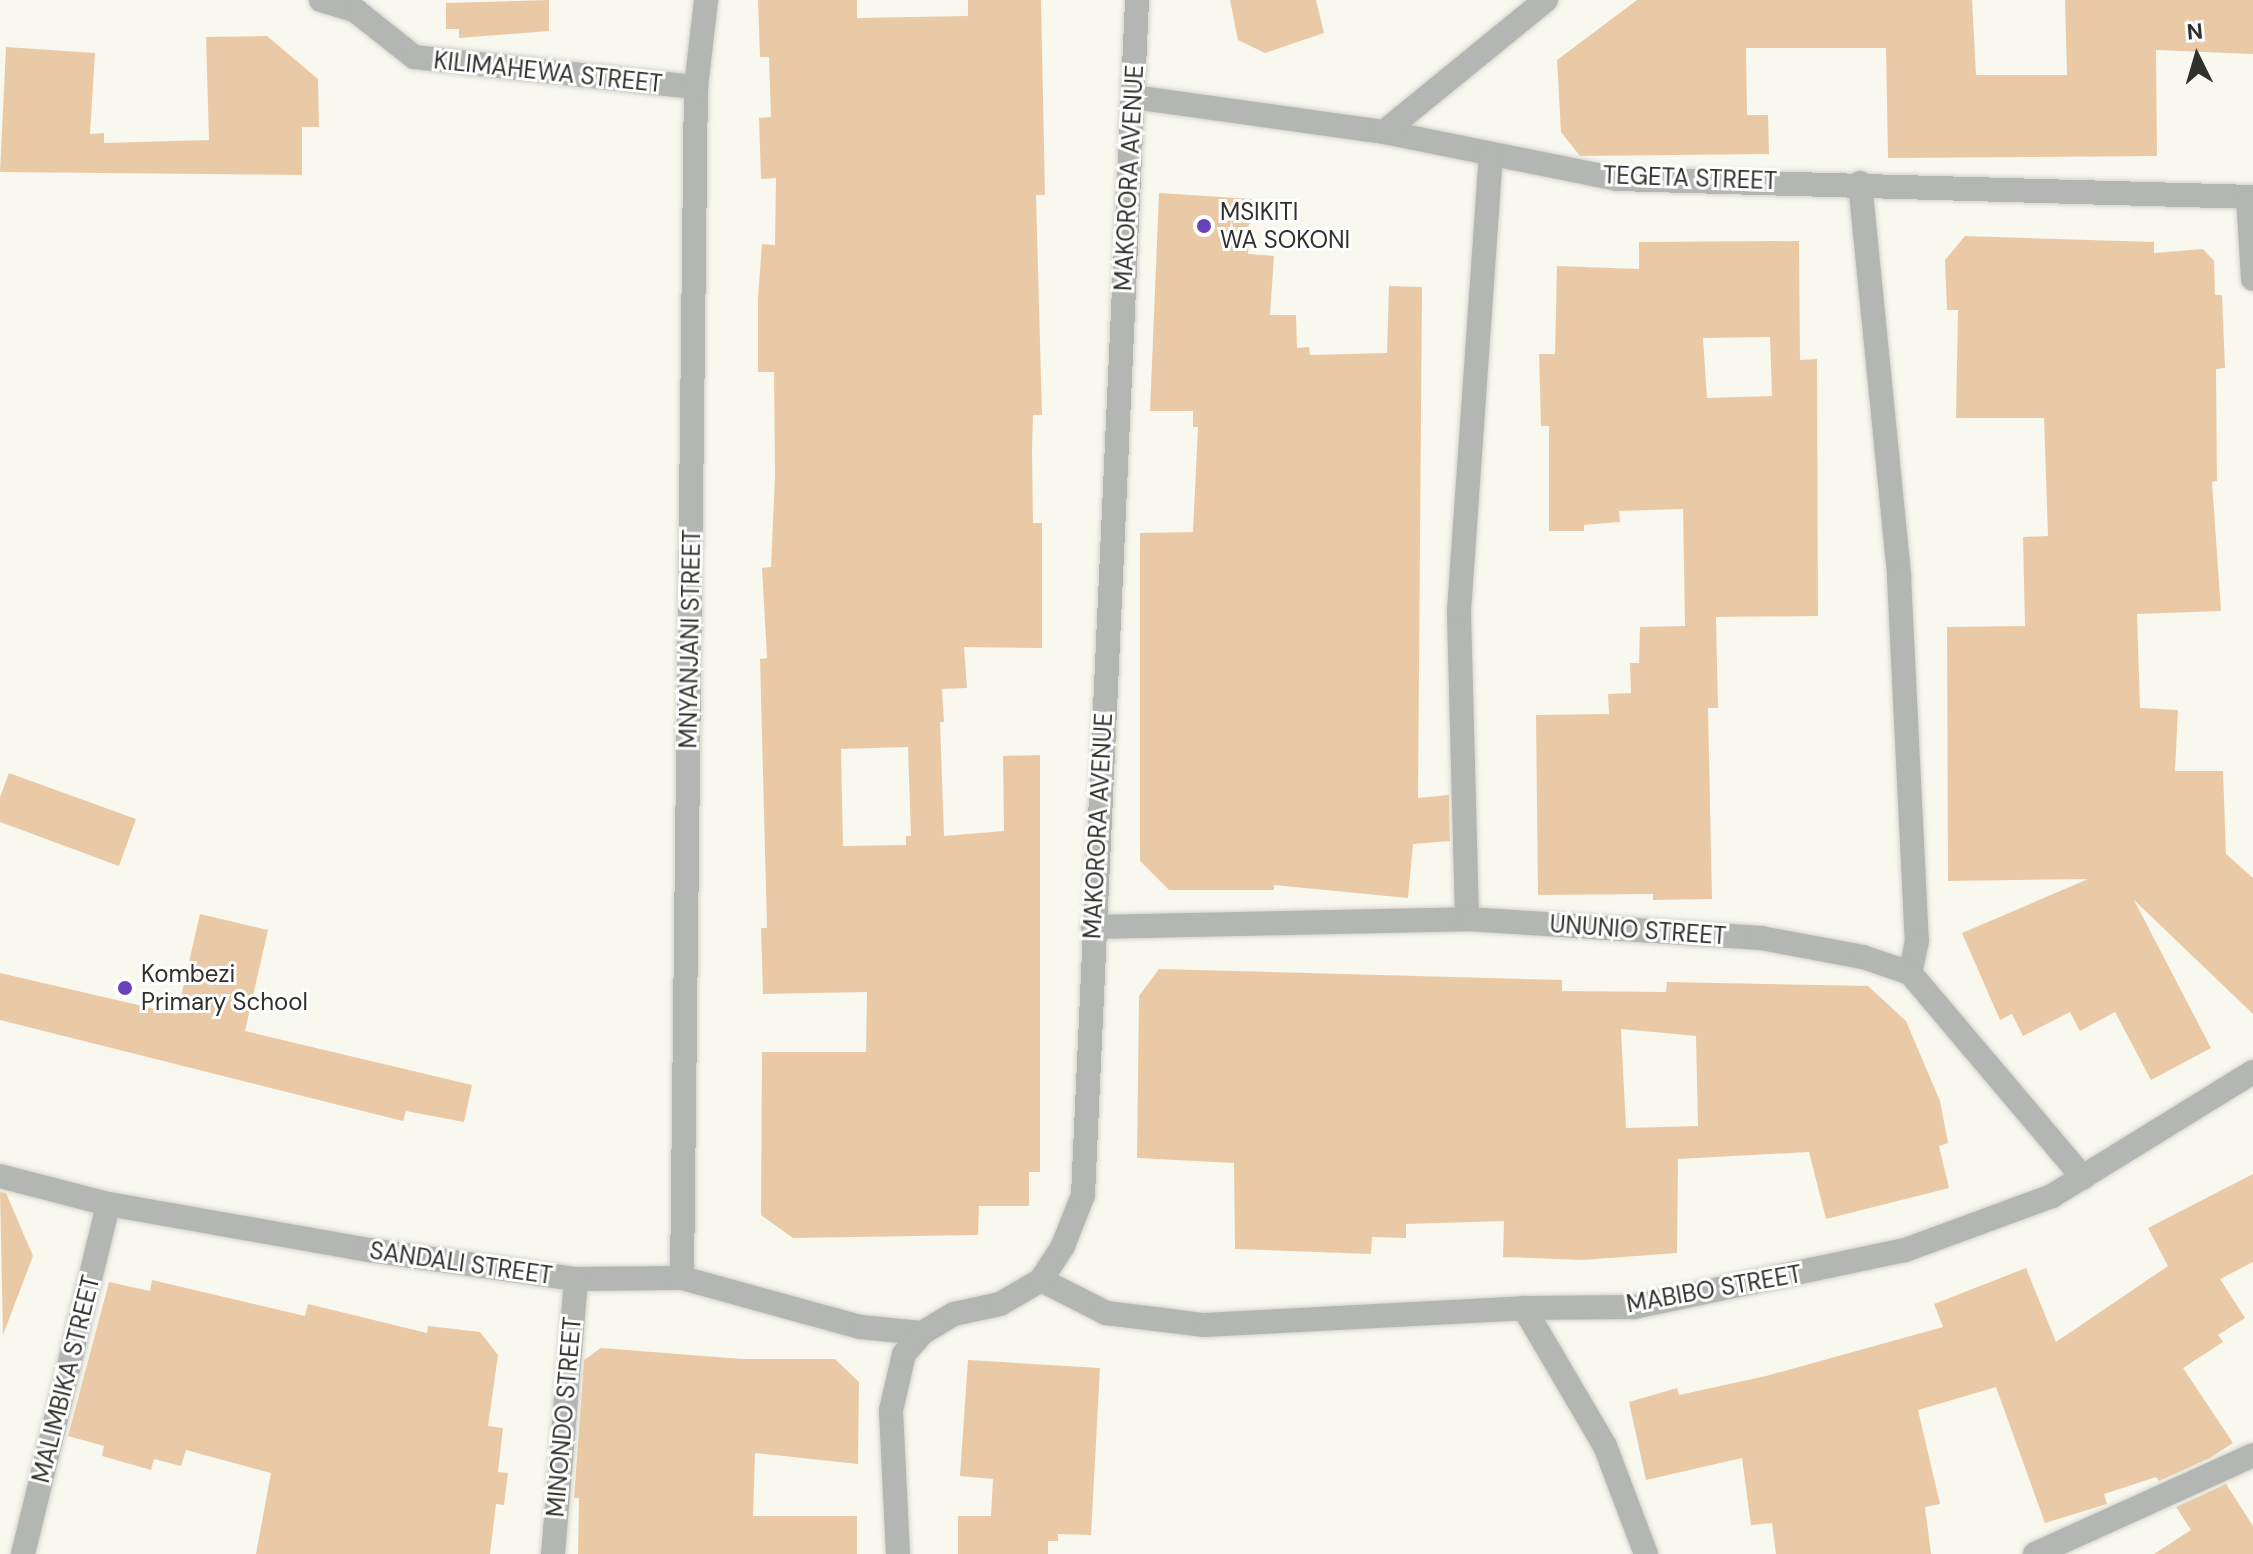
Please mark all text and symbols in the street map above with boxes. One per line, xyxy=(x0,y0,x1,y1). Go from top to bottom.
north arrow xyxy=(2157,16,2237,96)
text: N xyxy=(2186,16,2204,47)
street label: KILIMAHEWA STREET xyxy=(432,46,664,98)
street label: MAKORORA AVENUE xyxy=(1109,64,1149,292)
street label: TEGETA STREET xyxy=(1602,161,1778,195)
place label: MSIKITI WA SOKONI xyxy=(1220,198,1350,254)
marker: MSIKITI WA SOKONI xyxy=(1195,217,1213,235)
street label: MNYANJANI STREET xyxy=(674,529,706,749)
street label: MAKORORA AVENUE xyxy=(1078,712,1118,940)
street label: UNUNIO STREET xyxy=(1549,909,1727,951)
place label: Kombezi Primary School xyxy=(141,960,308,1016)
marker: Kombezi Primary School xyxy=(116,979,134,997)
street label: SANDALI STREET xyxy=(368,1236,554,1290)
street label: MABIBO STREET xyxy=(1624,1259,1804,1319)
street label: MALIMBIKA STREET xyxy=(26,1272,106,1486)
street label: MINONDO STREET xyxy=(541,1316,587,1518)

